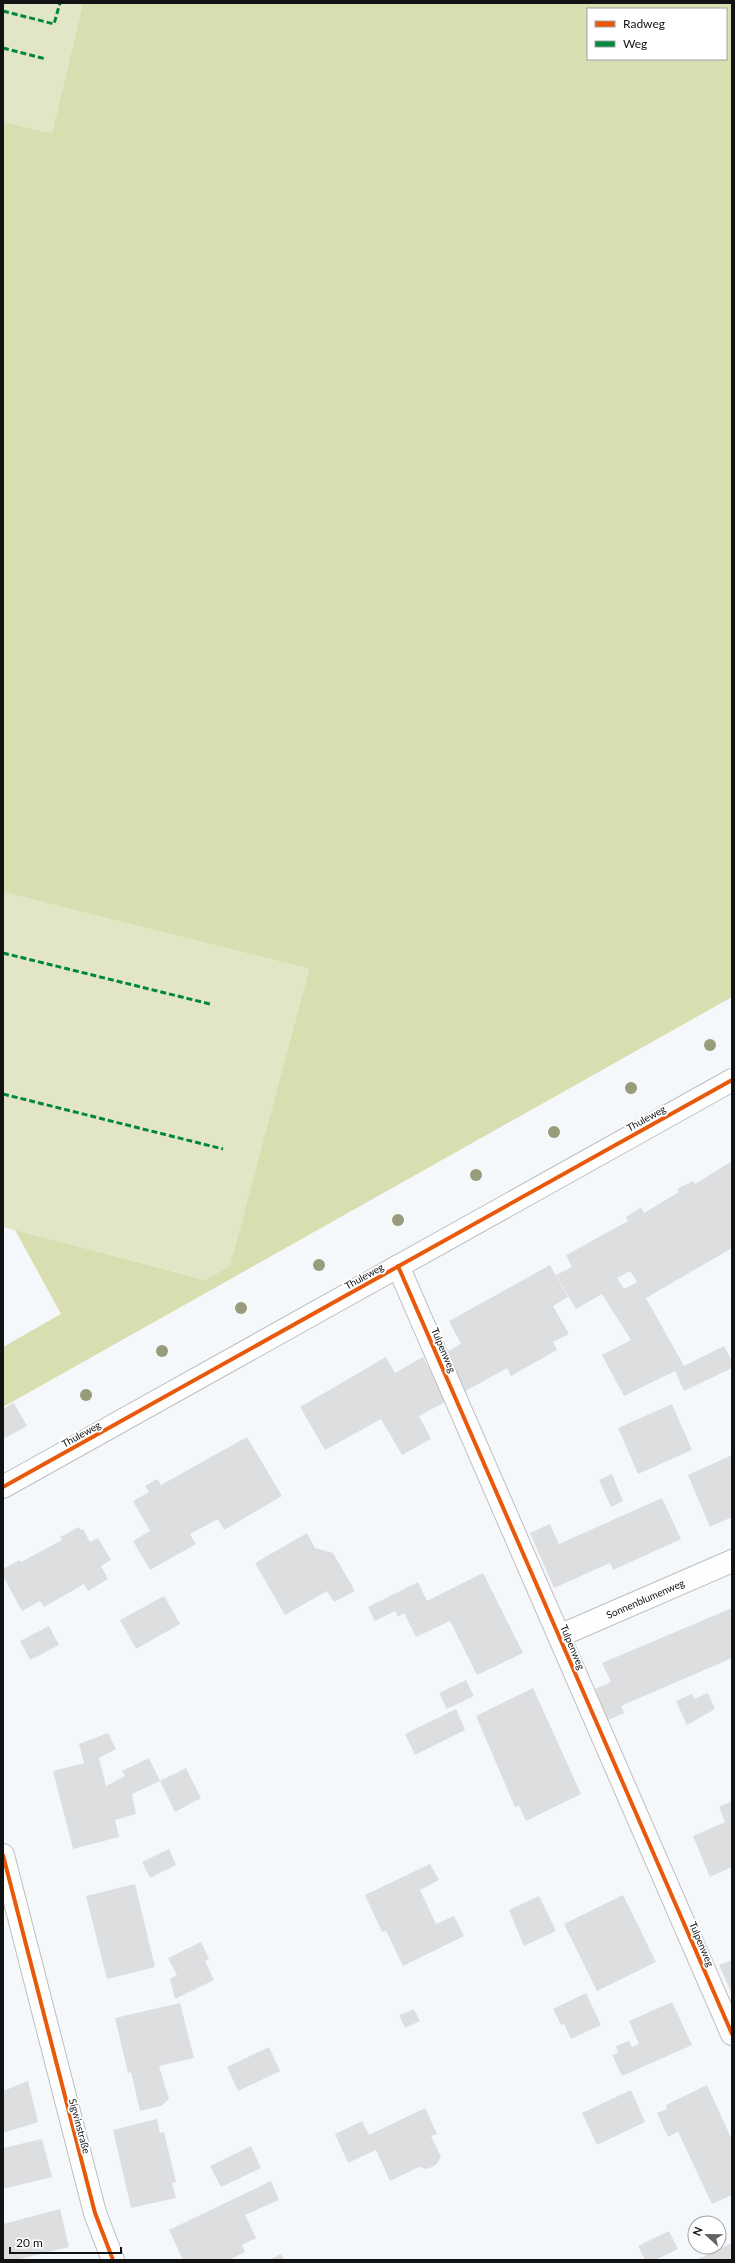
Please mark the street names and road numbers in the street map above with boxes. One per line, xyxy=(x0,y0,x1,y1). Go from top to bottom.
street label: Thuleweg xyxy=(624,1102,668,1134)
street label: Thuleweg xyxy=(342,1260,386,1292)
street label: Tulpenweg xyxy=(429,1326,459,1374)
street label: Thuleweg xyxy=(59,1418,103,1450)
street label: Sonnenblumenweg xyxy=(604,1576,686,1621)
street label: Tulpenweg xyxy=(558,1623,588,1671)
street label: Tulpenweg xyxy=(687,1920,717,1968)
street label: Sigwinstraße xyxy=(67,2097,93,2155)

